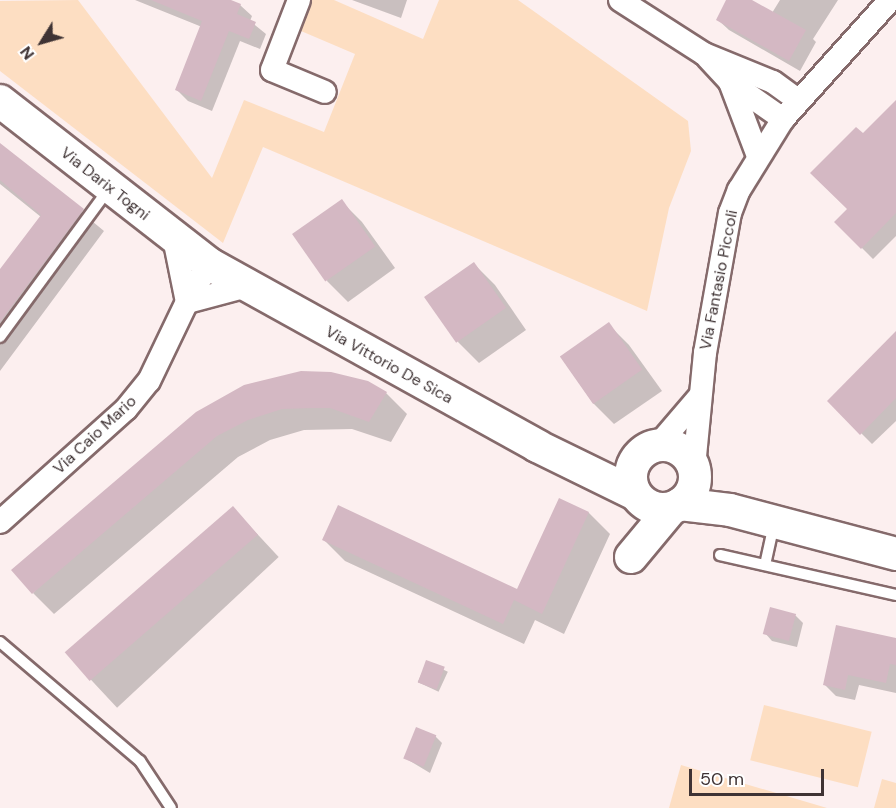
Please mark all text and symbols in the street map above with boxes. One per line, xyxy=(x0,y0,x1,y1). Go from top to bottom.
north arrow xyxy=(12,12,72,72)
text: N xyxy=(15,42,39,64)
street label: Via Darix Togni xyxy=(57,143,153,225)
street label: Via Fantasio Piccoli xyxy=(696,208,742,352)
street label: Via Vittorio De Sica xyxy=(322,322,456,408)
street label: Via Caio Mario xyxy=(49,392,141,478)
scale bar xyxy=(692,757,827,795)
text: 50 m xyxy=(700,767,744,791)

